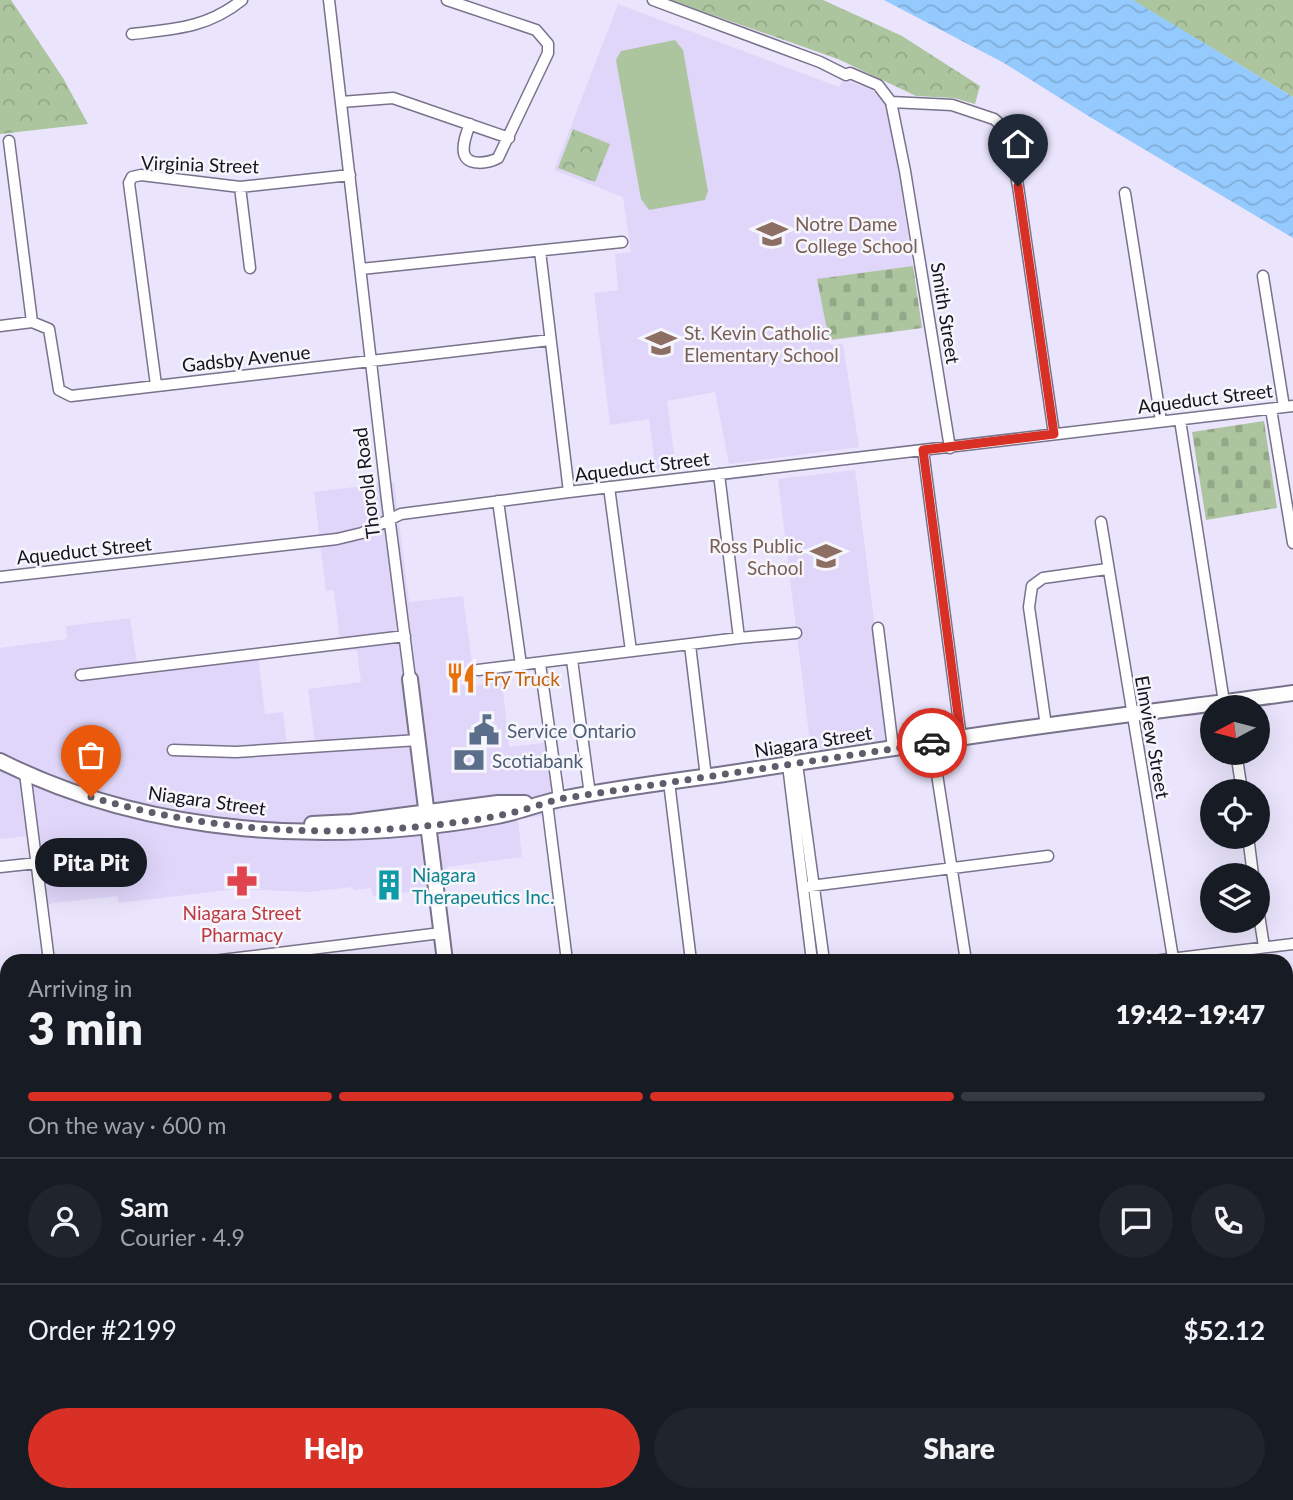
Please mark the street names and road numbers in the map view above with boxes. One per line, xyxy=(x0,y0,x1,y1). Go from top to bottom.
street label: Virginia Street xyxy=(141,150,260,178)
street label: Smith Street xyxy=(927,261,965,366)
street label: Gadsby Avenue xyxy=(181,340,311,376)
street label: Aqueduct Street xyxy=(1136,378,1274,418)
street label: Thorold Road xyxy=(348,426,384,540)
street label: Aqueduct Street xyxy=(573,446,711,486)
street label: Aqueduct Street xyxy=(15,531,153,569)
street label: Elmview Street xyxy=(1131,674,1175,800)
street label: Niagara Street xyxy=(753,720,874,762)
street label: Niagara Street xyxy=(147,780,268,820)

